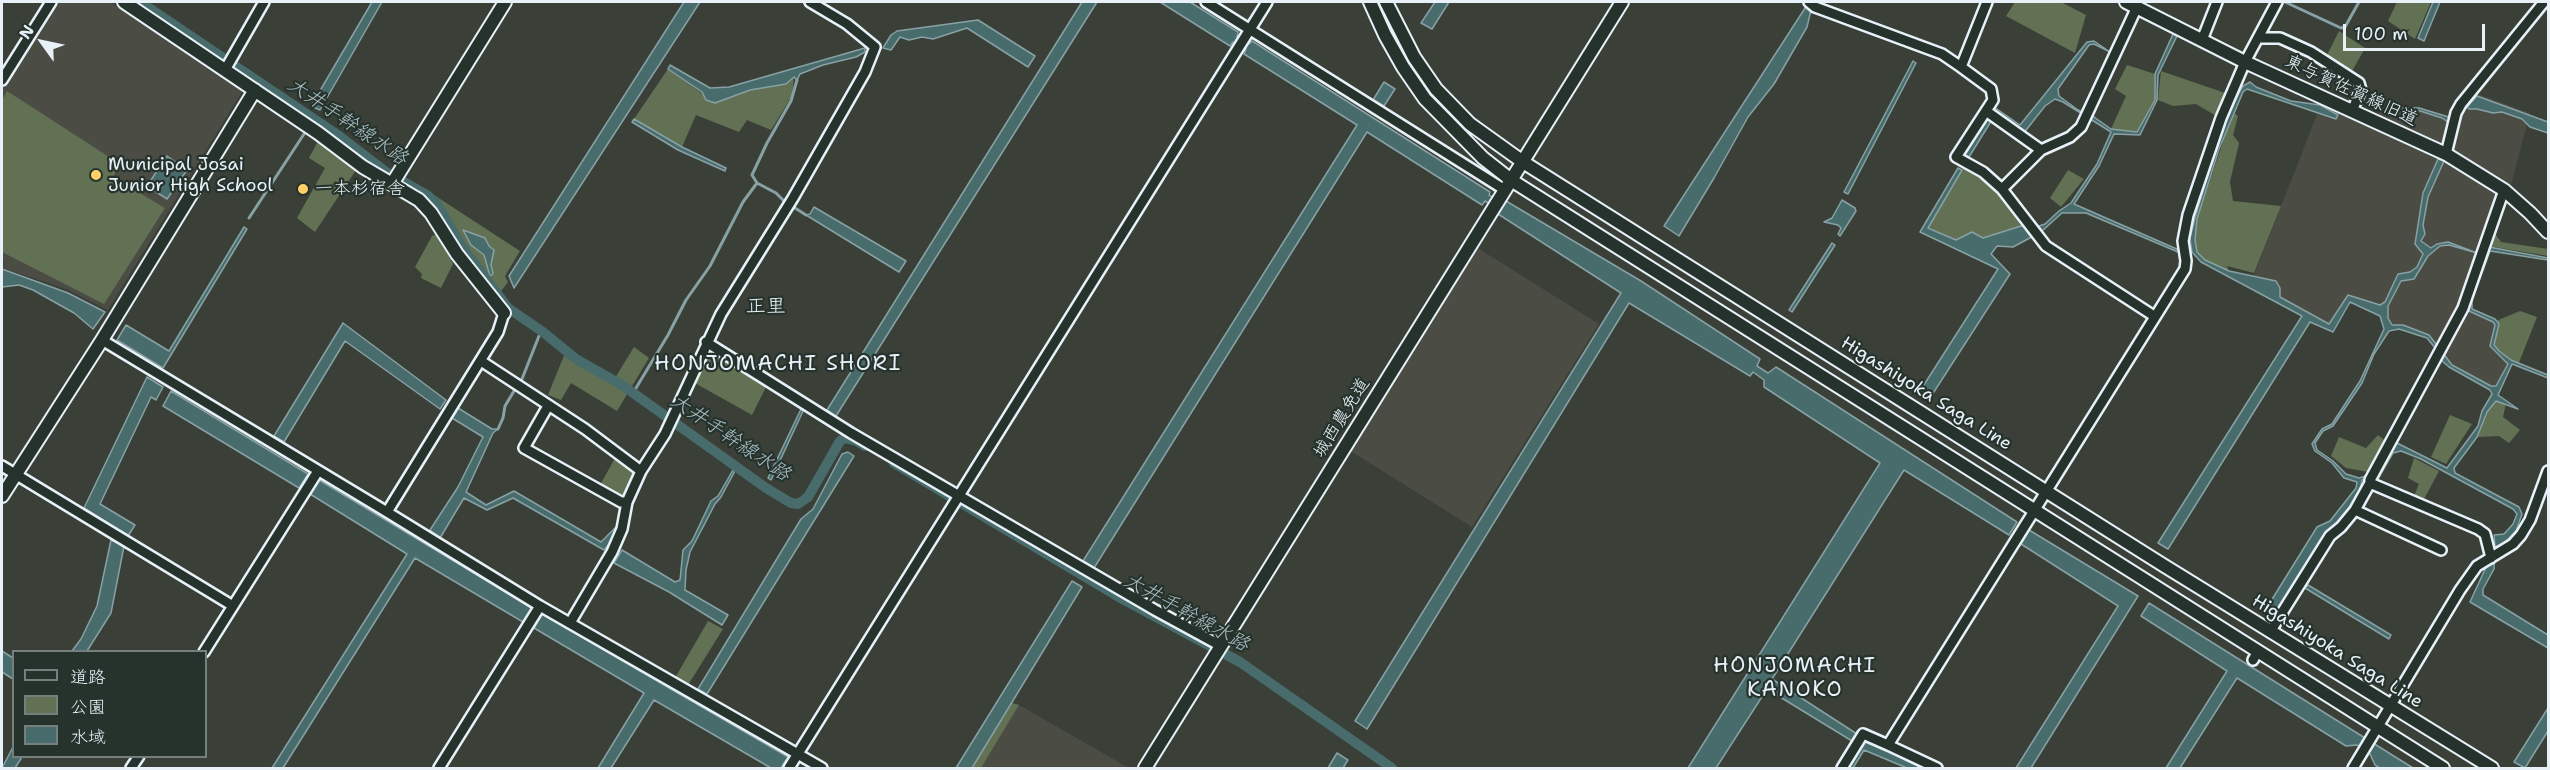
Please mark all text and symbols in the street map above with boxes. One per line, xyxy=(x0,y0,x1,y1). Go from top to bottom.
north arrow xyxy=(12,12,72,72)
scale bar xyxy=(2346,12,2488,50)
text: N xyxy=(14,21,39,43)
text: 100 m xyxy=(2354,22,2408,46)
street label: 東与賀佐賀線旧道 xyxy=(2281,51,2421,131)
water label: 大井手幹線水路 xyxy=(282,73,412,171)
place label: Municipal Josai Junior High School xyxy=(108,154,273,196)
marker: Municipal Josai Junior High School xyxy=(89,168,103,182)
place label: 一本杉宿舎 xyxy=(315,178,405,200)
marker: 一本杉宿舎 xyxy=(296,182,310,196)
district label: 正里 xyxy=(746,295,786,319)
street label: Higashiyoka Saga Line xyxy=(1837,333,2015,455)
district label: HONJOMACHI SHORI xyxy=(654,352,902,378)
street label: 城西農免道 xyxy=(1309,374,1375,462)
water label: 大井手幹線水路 xyxy=(665,389,795,487)
water label: 大井手幹線水路 xyxy=(1119,569,1253,657)
street label: Higashiyoka Saga Line xyxy=(2248,591,2426,713)
legend xyxy=(12,650,207,758)
district label: HONJOMACHI KANOKO xyxy=(1713,654,1877,704)
text: 道路 xyxy=(70,665,106,689)
text: 公園 xyxy=(70,695,106,719)
text: 水域 xyxy=(70,725,106,749)

